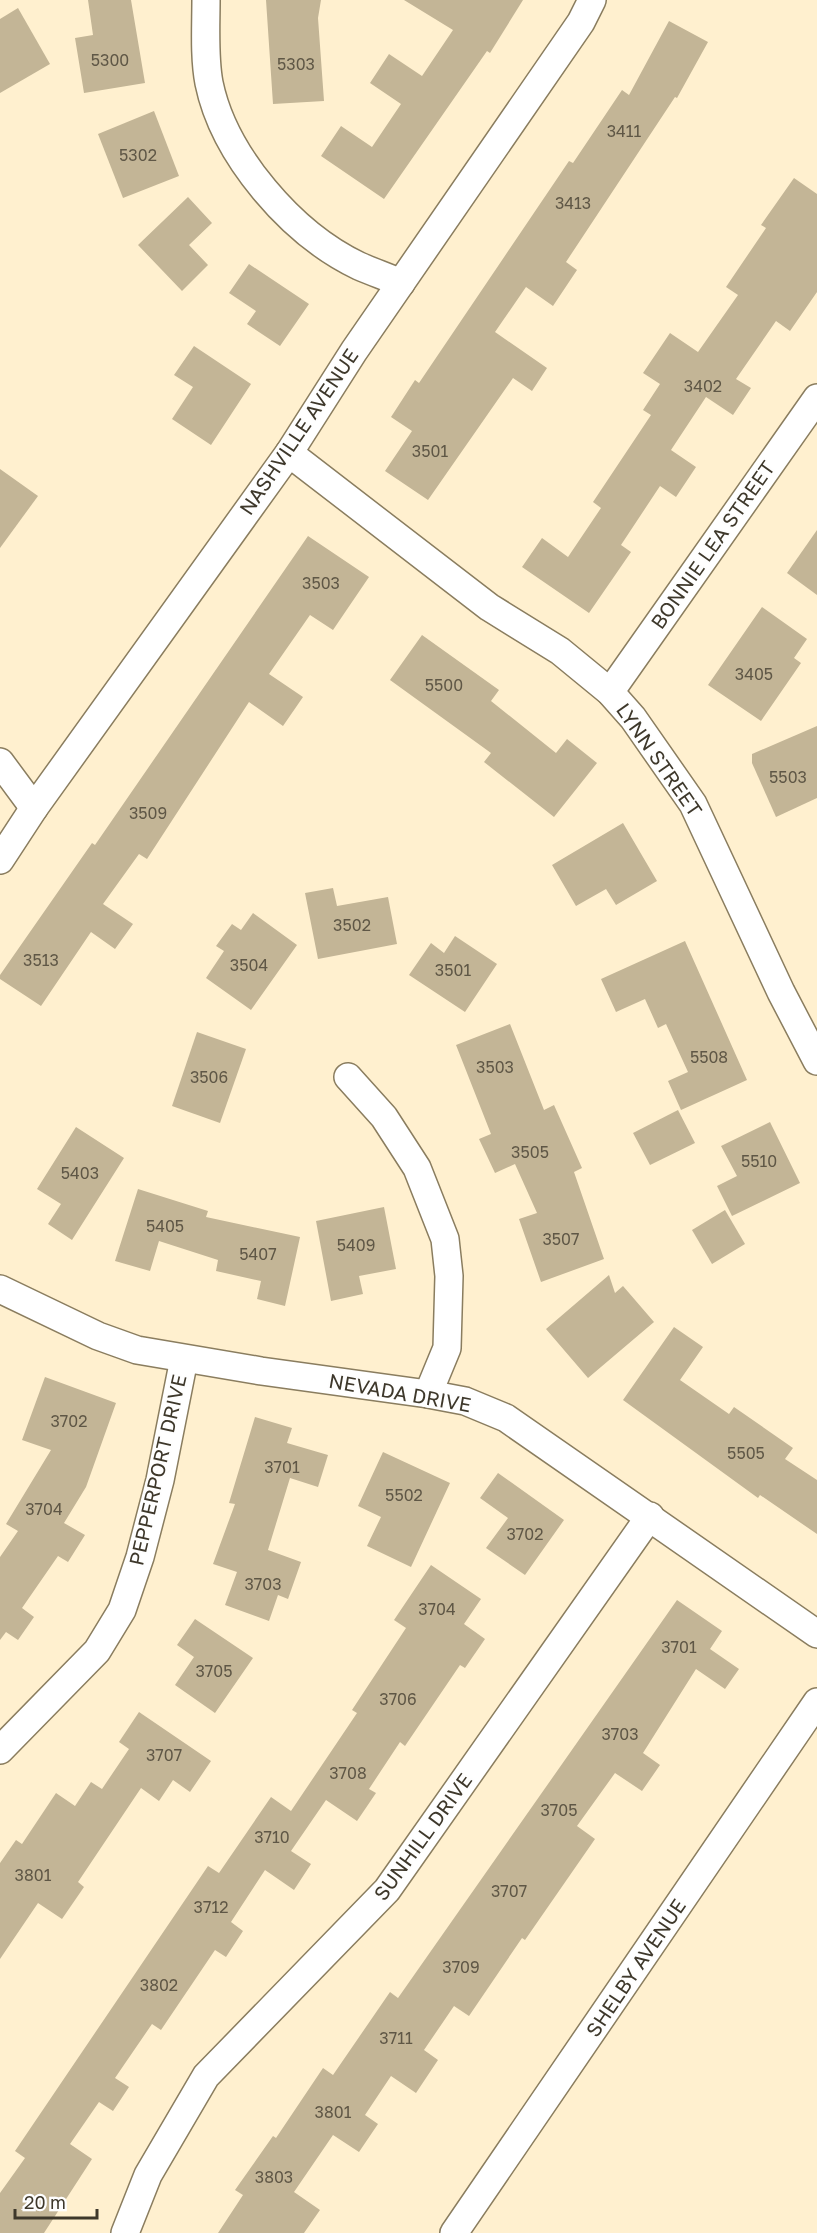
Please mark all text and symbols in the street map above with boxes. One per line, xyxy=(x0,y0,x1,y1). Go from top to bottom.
house number: 5300 xyxy=(91,50,129,70)
house number: 5303 xyxy=(277,54,315,74)
house number: 3411 xyxy=(607,121,642,141)
house number: 5302 xyxy=(119,145,157,165)
house number: 3413 xyxy=(555,193,591,213)
street label: NASHVILLE AVENUE xyxy=(234,344,363,519)
house number: 3402 xyxy=(684,376,722,396)
house number: 3501 xyxy=(412,441,448,461)
street label: BONNIE LEA STREET xyxy=(645,456,779,633)
house number: 3503 xyxy=(302,573,340,593)
house number: 3405 xyxy=(735,664,773,684)
house number: 5500 xyxy=(425,675,463,695)
street label: LYNN STREET xyxy=(612,698,708,821)
house number: 5503 xyxy=(769,767,807,787)
house number: 3509 xyxy=(129,803,167,823)
house number: 3502 xyxy=(333,915,371,935)
house number: 3513 xyxy=(23,950,59,970)
house number: 3504 xyxy=(230,955,268,975)
house number: 3501 xyxy=(435,960,471,980)
house number: 5508 xyxy=(690,1047,728,1067)
house number: 3503 xyxy=(476,1057,514,1077)
house number: 3506 xyxy=(190,1067,228,1087)
house number: 3505 xyxy=(511,1142,549,1162)
house number: 5510 xyxy=(741,1151,777,1171)
house number: 5403 xyxy=(61,1163,99,1183)
house number: 5405 xyxy=(146,1216,184,1236)
house number: 3507 xyxy=(542,1229,580,1249)
house number: 5409 xyxy=(337,1235,375,1255)
house number: 5407 xyxy=(239,1244,277,1264)
street label: NEVADA DRIVE xyxy=(327,1368,473,1416)
street label: PEPPERPORT DRIVE xyxy=(123,1372,191,1568)
house number: 3702 xyxy=(50,1411,88,1431)
house number: 5505 xyxy=(727,1443,765,1463)
house number: 3701 xyxy=(264,1457,300,1477)
house number: 5502 xyxy=(385,1485,423,1505)
house number: 3704 xyxy=(25,1499,63,1519)
house number: 3702 xyxy=(506,1524,544,1544)
house number: 3703 xyxy=(244,1574,282,1594)
house number: 3704 xyxy=(418,1599,456,1619)
house number: 3701 xyxy=(661,1637,697,1657)
house number: 3705 xyxy=(195,1661,233,1681)
house number: 3706 xyxy=(379,1689,417,1709)
house number: 3703 xyxy=(601,1724,639,1744)
house number: 3707 xyxy=(146,1745,182,1765)
house number: 3708 xyxy=(329,1763,367,1783)
street label: SUNHILL DRIVE xyxy=(368,1768,476,1905)
house number: 3705 xyxy=(540,1800,578,1820)
house number: 3710 xyxy=(254,1827,290,1847)
house number: 3801 xyxy=(15,1865,52,1885)
house number: 3707 xyxy=(491,1881,527,1901)
street label: SHELBY AVENUE xyxy=(580,1894,690,2041)
house number: 3712 xyxy=(194,1897,228,1917)
house number: 3709 xyxy=(442,1957,480,1977)
house number: 3802 xyxy=(140,1975,178,1995)
house number: 3711 xyxy=(379,2028,413,2048)
house number: 3801 xyxy=(315,2102,352,2122)
house number: 3803 xyxy=(255,2167,293,2187)
scale bar xyxy=(15,2182,98,2220)
text: 20 m xyxy=(24,2191,66,2213)

